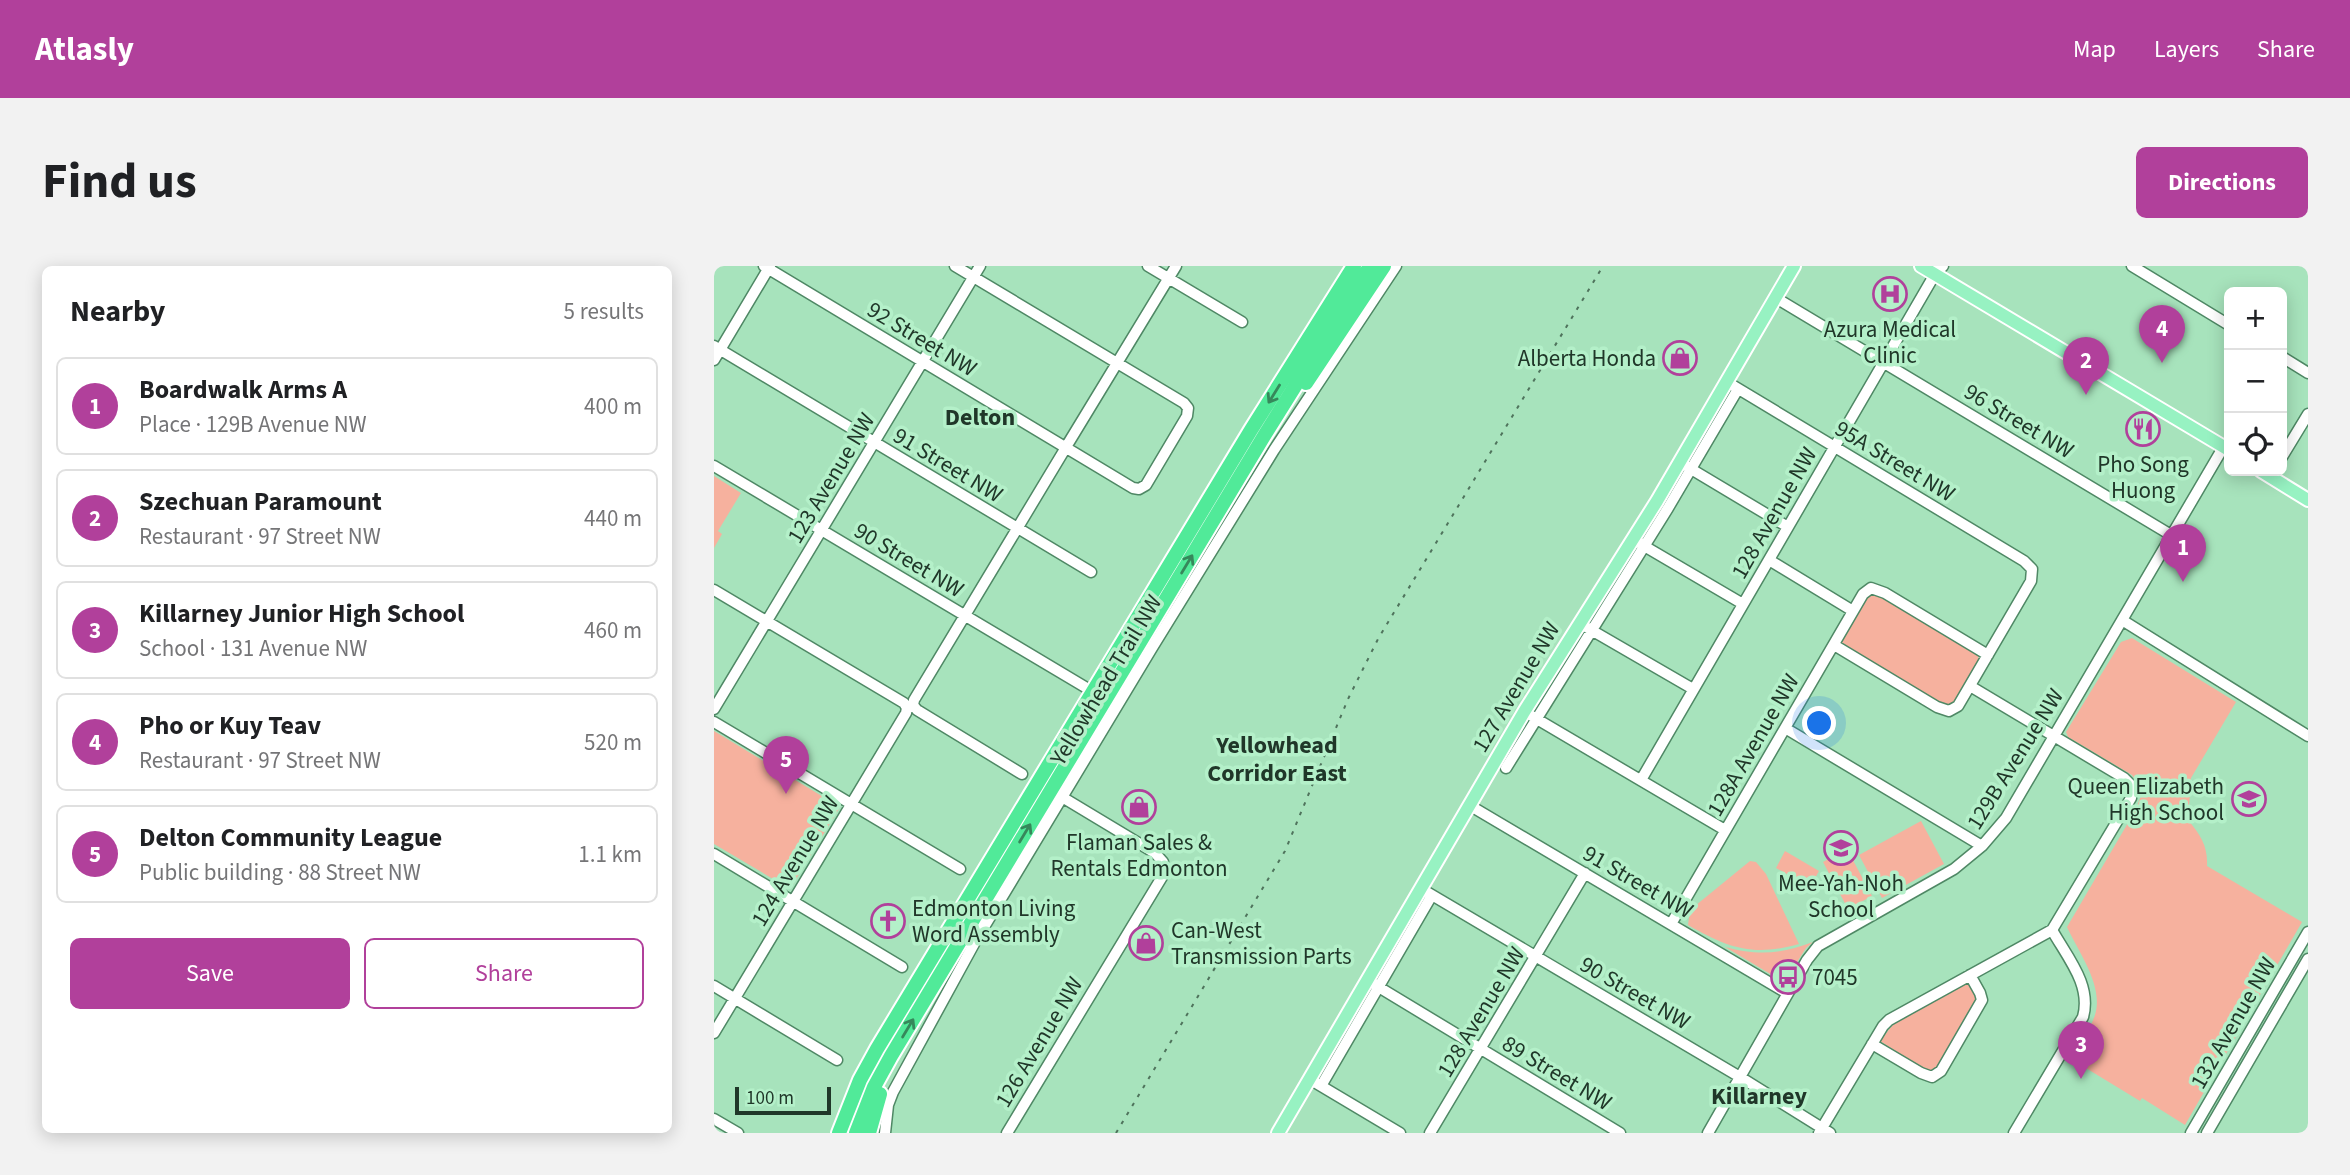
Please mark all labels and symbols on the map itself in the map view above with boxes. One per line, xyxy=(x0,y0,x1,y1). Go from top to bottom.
hospital icon: Azura Medical Clinic xyxy=(1871,275,1909,313)
street label: 92 Street NW xyxy=(861,293,983,385)
pin: 4 xyxy=(2139,305,2185,363)
place label: Azura Medical Clinic xyxy=(1824,313,1956,372)
pin: 2 xyxy=(2063,337,2109,395)
shop icon: Alberta Honda xyxy=(1661,339,1699,377)
place label: Alberta Honda xyxy=(1518,342,1656,375)
street label: 96 Street NW xyxy=(1958,375,2080,467)
one-way arrow xyxy=(1267,383,1281,403)
district label: Delton xyxy=(945,400,1015,435)
street label: 123 Avenue NW xyxy=(779,406,883,550)
restaurant icon: Pho Song Huong xyxy=(2124,410,2162,448)
street label: 95A Street NW xyxy=(1829,412,1961,510)
street label: 91 Street NW xyxy=(887,419,1009,511)
street label: 128 Avenue NW xyxy=(1723,441,1825,585)
place label: Pho Song Huong xyxy=(2097,448,2189,507)
street label: 90 Street NW xyxy=(848,514,970,606)
pin: 1 xyxy=(2160,524,2206,582)
one-way arrow xyxy=(1180,555,1194,575)
street label: Yellowhead Trail NW xyxy=(1041,588,1170,773)
street label: 127 Avenue NW xyxy=(1464,615,1568,759)
street label: 128A Avenue NW xyxy=(1699,668,1807,822)
street label: 129B Avenue NW xyxy=(1958,682,2072,836)
your location xyxy=(1802,706,1836,740)
district label: Yellowhead Corridor East xyxy=(1207,728,1347,791)
pin: 5 xyxy=(763,736,809,794)
place label: Queen Elizabeth High School xyxy=(2068,770,2224,829)
school or university icon: Queen Elizabeth High School xyxy=(2230,780,2268,818)
shop icon: Flaman Sales & Rentals Edmonton xyxy=(1120,788,1158,826)
street label: 124 Avenue NW xyxy=(743,789,847,933)
one-way arrow xyxy=(1019,824,1033,844)
place label: Flaman Sales & Rentals Edmonton xyxy=(1050,826,1228,885)
school or university icon: Mee-Yah-Noh School xyxy=(1822,829,1860,867)
street label: 91 Street NW xyxy=(1577,837,1699,927)
place label: Mee-Yah-Noh School xyxy=(1778,867,1904,926)
place label: Edmonton Living Word Assembly xyxy=(912,892,1076,951)
church icon: Edmonton Living Word Assembly xyxy=(869,902,907,940)
place label: Can-West Transmission Parts xyxy=(1171,914,1352,973)
shop icon: Can-West Transmission Parts xyxy=(1127,924,1165,962)
street label: 128 Avenue NW xyxy=(1429,940,1533,1084)
street label: 90 Street NW xyxy=(1574,948,1696,1038)
street label: 132 Avenue NW xyxy=(2182,951,2284,1095)
bus stop icon: 7045 xyxy=(1769,958,1807,996)
place label: 7045 xyxy=(1812,961,1858,994)
street label: 126 Avenue NW xyxy=(987,970,1091,1114)
one-way arrow xyxy=(901,1019,915,1039)
pin: 3 xyxy=(2058,1021,2104,1079)
street label: 89 Street NW xyxy=(1496,1027,1618,1119)
district label: Killarney xyxy=(1711,1079,1807,1114)
scale bar xyxy=(735,1084,831,1116)

